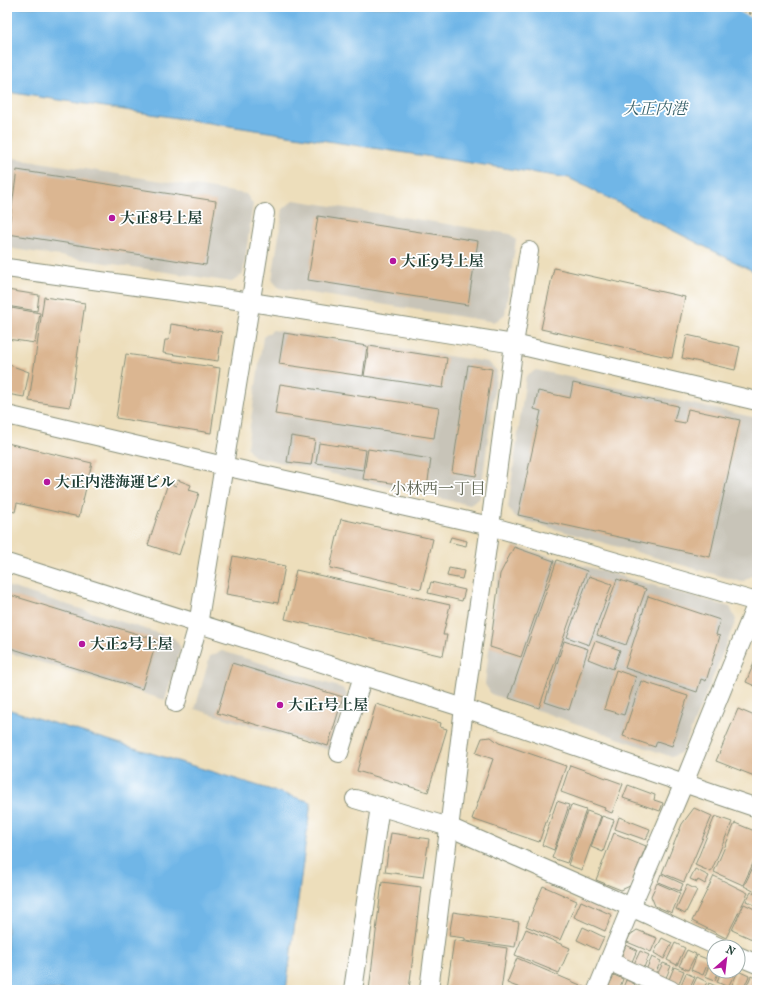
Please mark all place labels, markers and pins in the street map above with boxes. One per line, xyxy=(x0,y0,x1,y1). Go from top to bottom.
place label: 大正8号上屋 xyxy=(120,209,203,227)
marker: 大正8号上屋 xyxy=(107,213,117,223)
place label: 大正9号上屋 xyxy=(401,252,484,270)
marker: 大正9号上屋 xyxy=(388,256,398,266)
place label: 大正内港海運ビル xyxy=(55,473,175,491)
marker: 大正内港海運ビル xyxy=(42,477,52,487)
place label: 大正2号上屋 xyxy=(90,635,173,653)
marker: 大正2号上屋 xyxy=(77,639,87,649)
place label: 大正1号上屋 xyxy=(288,696,368,714)
marker: 大正1号上屋 xyxy=(275,700,285,710)

